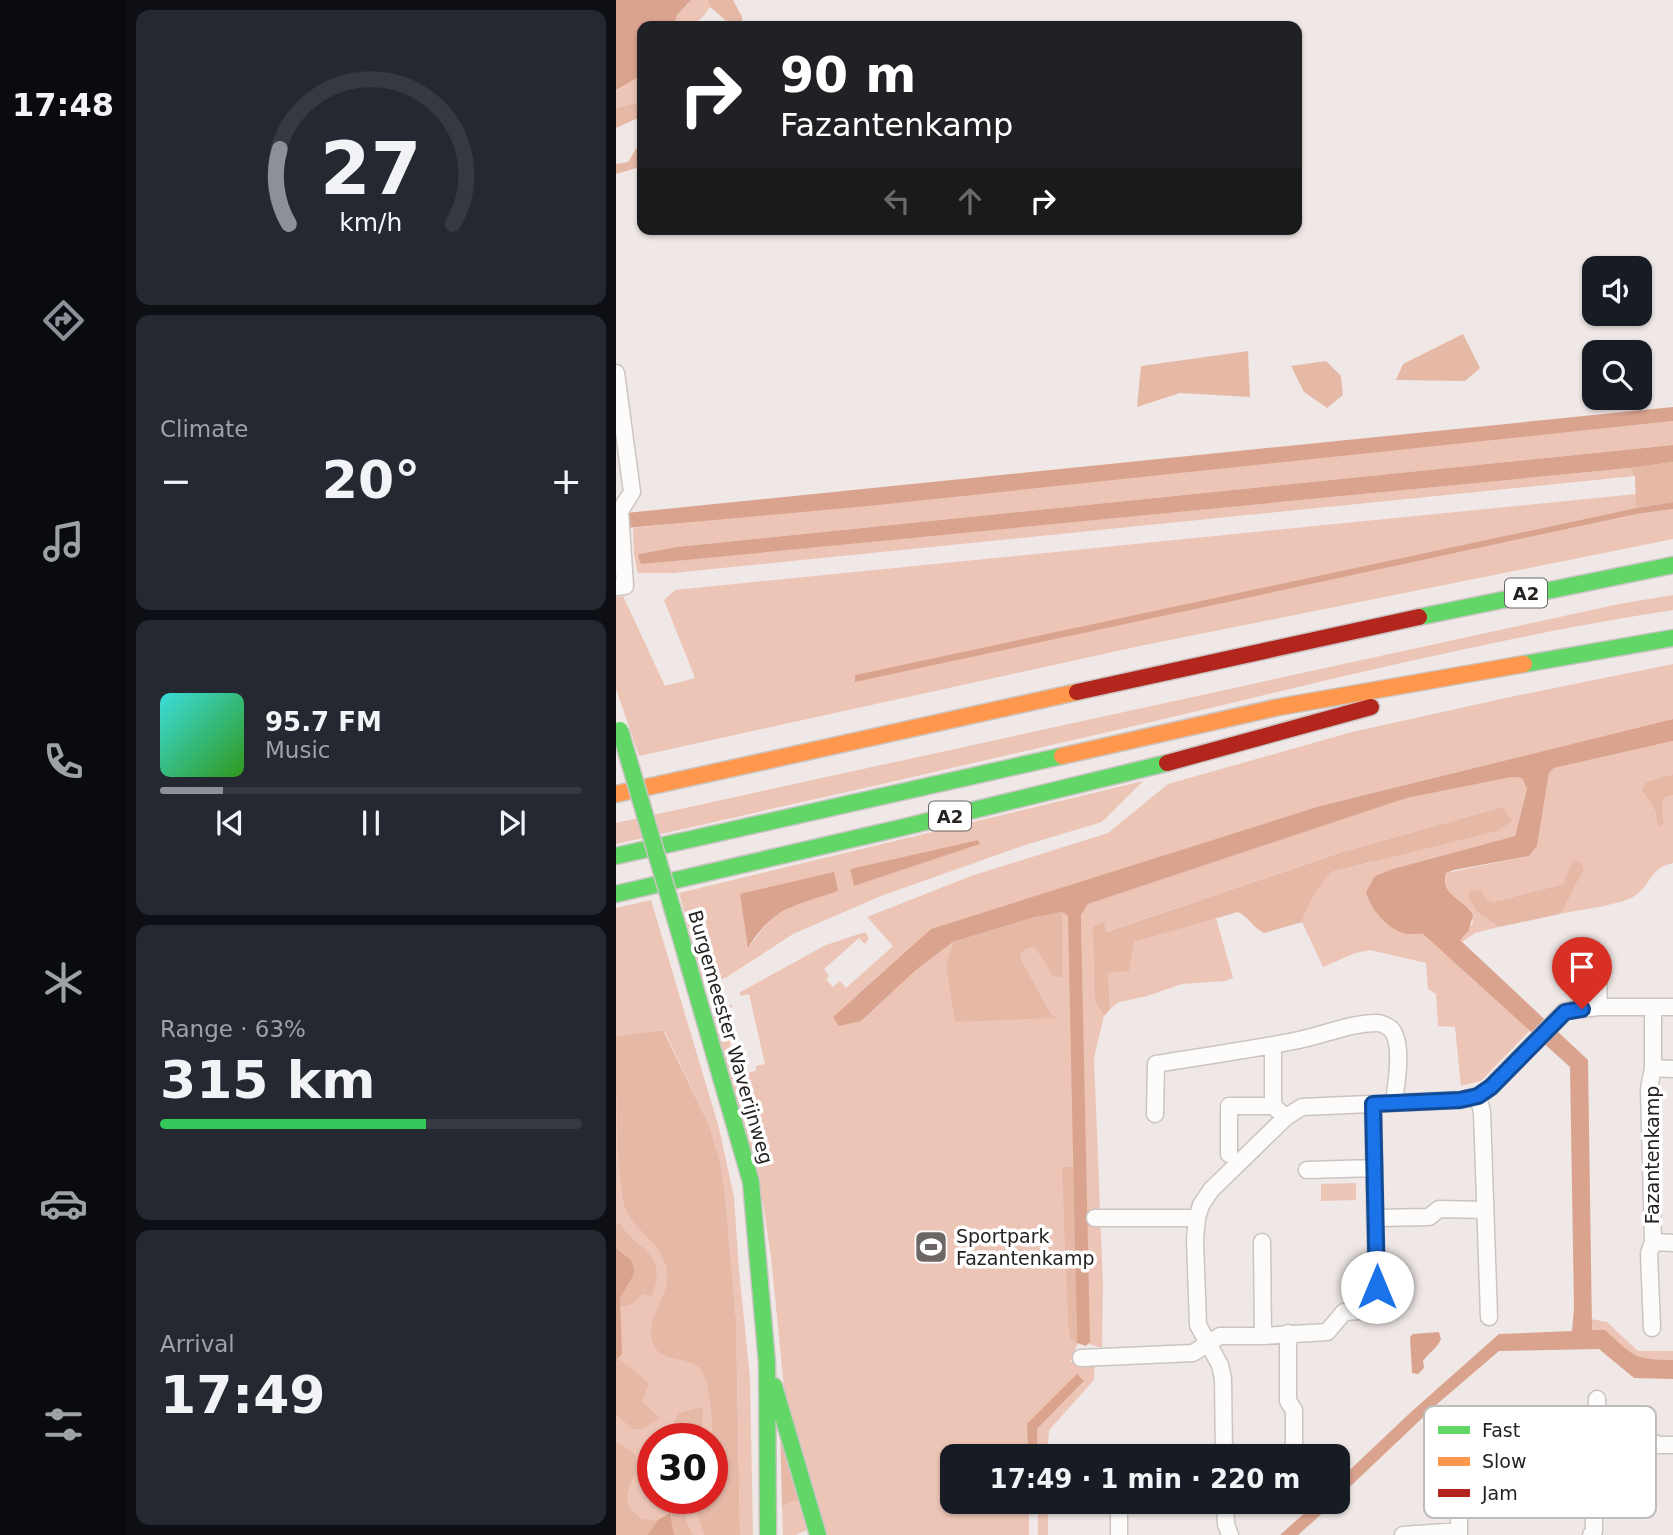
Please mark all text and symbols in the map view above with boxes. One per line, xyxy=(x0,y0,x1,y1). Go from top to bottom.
text: 90 m xyxy=(780,47,916,104)
icon: right xyxy=(665,49,756,140)
text: 17:48 xyxy=(12,86,114,124)
text: Fazantenkamp xyxy=(780,106,1013,144)
text: 27 xyxy=(320,126,422,211)
icon: left xyxy=(878,182,916,220)
icon: ahead xyxy=(951,182,989,220)
icon: right xyxy=(1024,182,1062,220)
text: km/h xyxy=(339,207,403,236)
map controls xyxy=(1582,256,1652,410)
button: sound xyxy=(1582,256,1652,326)
icon: directions xyxy=(39,296,88,345)
button: search xyxy=(1582,340,1652,410)
text: Climate xyxy=(160,416,249,442)
text: 20° xyxy=(322,450,420,510)
text: − xyxy=(160,459,192,503)
text: + xyxy=(550,459,582,503)
icon: music xyxy=(39,517,88,566)
road number: A2 xyxy=(1505,578,1547,608)
text: 95.7 FM xyxy=(265,707,382,737)
icon: phone xyxy=(39,737,88,786)
text: Music xyxy=(265,737,330,763)
road number: A2 xyxy=(929,802,971,830)
icon: previous xyxy=(211,804,249,842)
icon: pause xyxy=(352,804,390,842)
icon: next xyxy=(493,804,531,842)
street label: Burgemeester Waverijnweg xyxy=(684,908,778,1166)
pin xyxy=(1552,937,1612,1009)
icon: arrive xyxy=(1563,948,1601,986)
icon: climate xyxy=(39,958,88,1007)
text: Range · 63% xyxy=(160,1016,306,1042)
text: 315 km xyxy=(160,1050,375,1110)
street label: Fazantenkamp xyxy=(1641,1086,1663,1224)
icon: car xyxy=(39,1179,88,1228)
place label: Sportpark Fazantenkamp xyxy=(956,1225,1095,1269)
sports icon: Sportpark Fazantenkamp xyxy=(912,1228,950,1266)
position arrow xyxy=(1340,1250,1414,1324)
text: Arrival xyxy=(160,1331,235,1357)
text: 17:49 xyxy=(160,1365,326,1425)
icon: filters xyxy=(39,1400,88,1449)
legend xyxy=(1424,1406,1656,1518)
text: Fast xyxy=(1482,1419,1520,1441)
speed limit sign: 30 xyxy=(637,1423,728,1514)
text: Slow xyxy=(1482,1450,1527,1472)
text: 17:49 · 1 min · 220 m xyxy=(990,1464,1300,1494)
text: Jam xyxy=(1481,1482,1518,1504)

